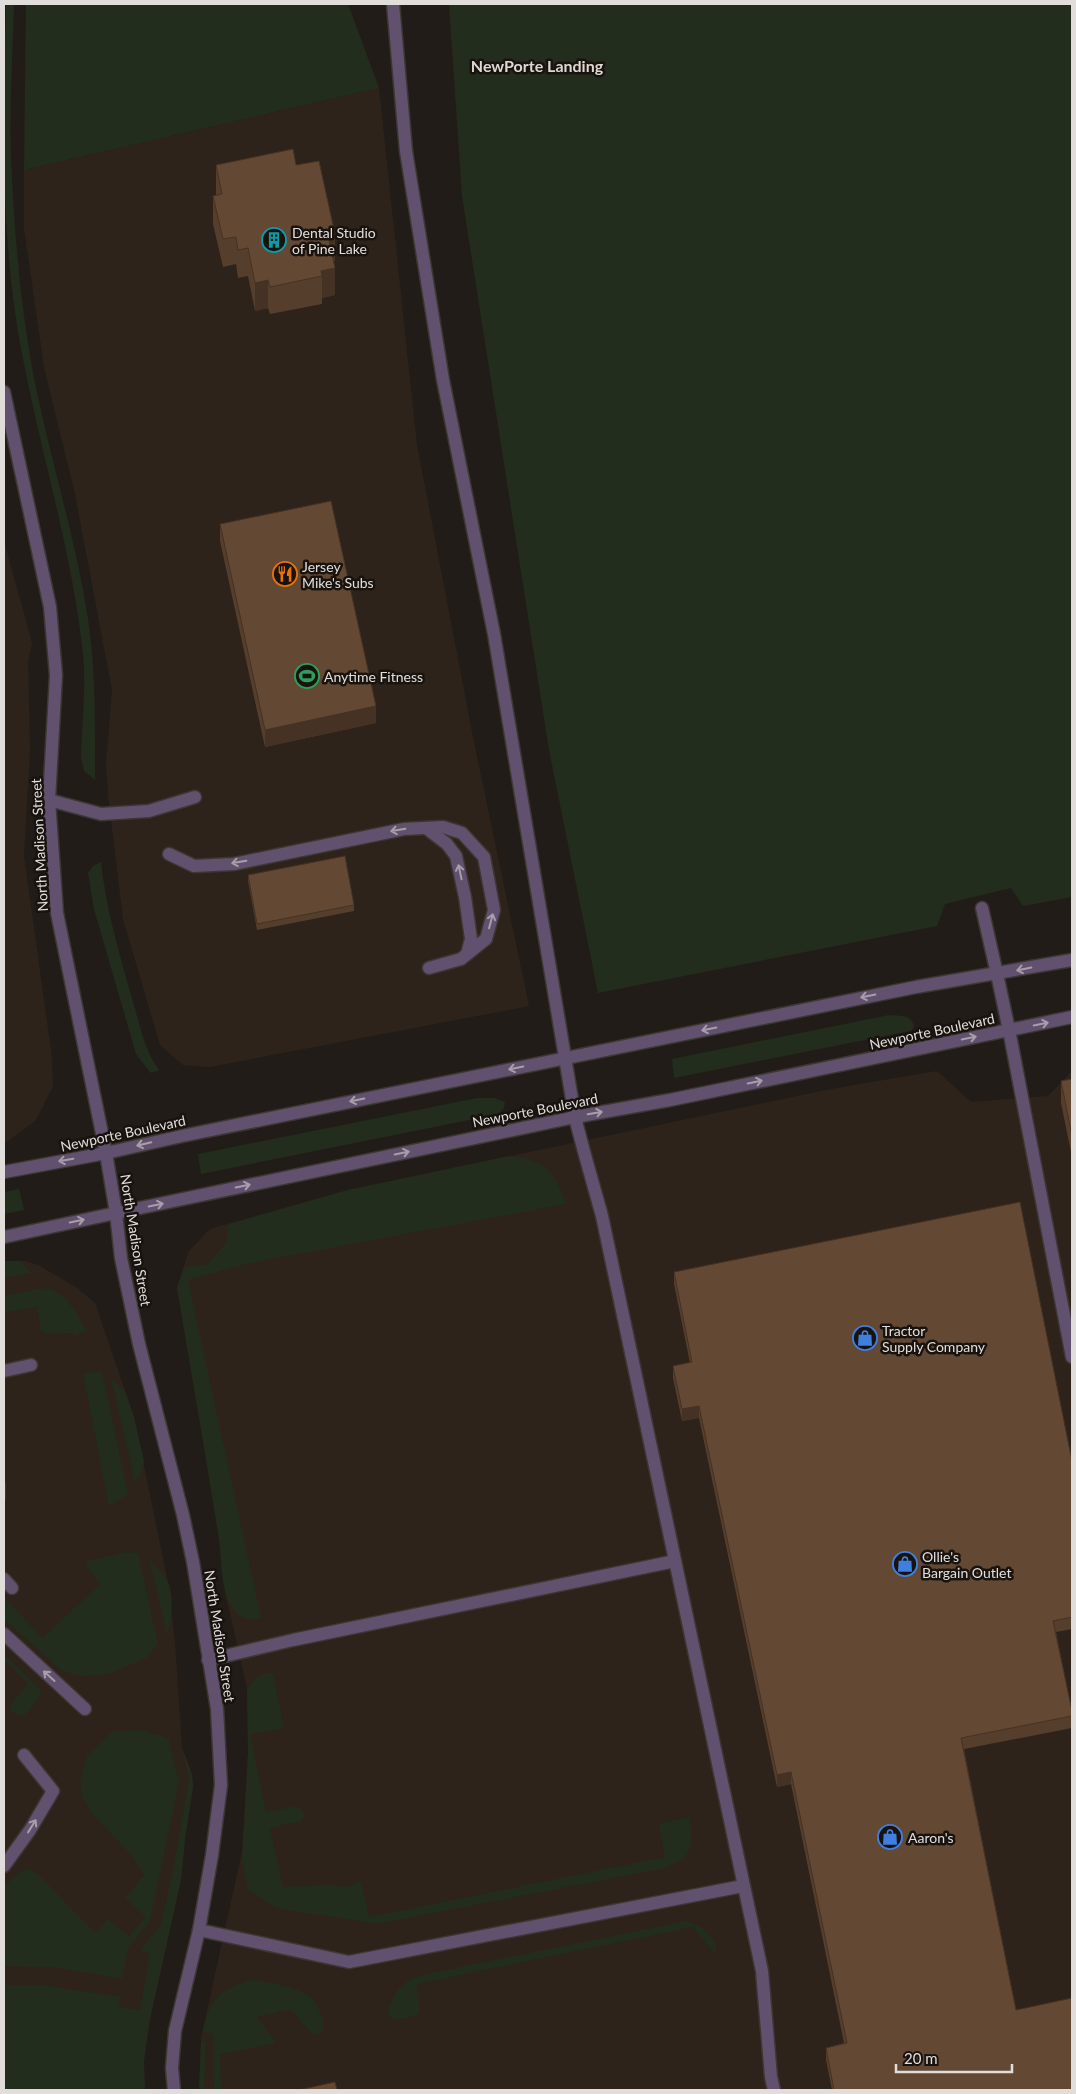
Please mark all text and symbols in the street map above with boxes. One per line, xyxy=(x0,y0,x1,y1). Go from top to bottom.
district label: NewPorte Landing xyxy=(471,56,604,75)
place label: Dental Studio of Pine Lake xyxy=(292,224,376,257)
building icon: Dental Studio of Pine Lake xyxy=(261,227,287,253)
place label: Jersey Mike's Subs xyxy=(302,558,374,591)
restaurant icon: Jersey Mike's Subs xyxy=(272,561,298,587)
sports icon: Anytime Fitness xyxy=(294,663,320,689)
place label: Anytime Fitness xyxy=(324,668,423,685)
street label: North Madison Street xyxy=(27,778,51,912)
one-way arrow xyxy=(391,826,407,836)
one-way arrow xyxy=(232,858,248,868)
one-way arrow xyxy=(454,864,464,880)
one-way arrow xyxy=(487,913,496,929)
one-way arrow xyxy=(1017,965,1033,974)
one-way arrow xyxy=(860,992,876,1002)
street label: Newporte Boulevard xyxy=(868,1009,996,1053)
one-way arrow xyxy=(1032,1018,1048,1028)
one-way arrow xyxy=(701,1024,717,1034)
one-way arrow xyxy=(961,1033,977,1043)
one-way arrow xyxy=(509,1063,525,1073)
one-way arrow xyxy=(747,1077,763,1087)
street label: Newporte Boulevard xyxy=(471,1089,599,1131)
one-way arrow xyxy=(349,1096,365,1105)
one-way arrow xyxy=(587,1107,603,1117)
street label: Newporte Boulevard xyxy=(59,1111,187,1155)
one-way arrow xyxy=(136,1140,152,1150)
one-way arrow xyxy=(393,1148,409,1157)
one-way arrow xyxy=(59,1155,75,1165)
street label: North Madison Street xyxy=(117,1173,155,1307)
one-way arrow xyxy=(234,1181,250,1190)
one-way arrow xyxy=(147,1200,163,1209)
one-way arrow xyxy=(68,1216,84,1226)
place label: Tractor Supply Company xyxy=(882,1322,986,1355)
shop icon: Tractor Supply Company xyxy=(852,1325,878,1351)
place label: Ollie's Bargain Outlet xyxy=(922,1548,1011,1581)
shop icon: Ollie's Bargain Outlet xyxy=(892,1551,918,1577)
street label: North Madison Street xyxy=(201,1569,239,1703)
one-way arrow xyxy=(43,1670,56,1682)
one-way arrow xyxy=(27,1819,37,1833)
shop icon: Aaron's xyxy=(877,1824,903,1850)
place label: Aaron's xyxy=(908,1829,954,1846)
scale bar xyxy=(896,2042,1012,2074)
text: 20 m xyxy=(904,2049,938,2067)

